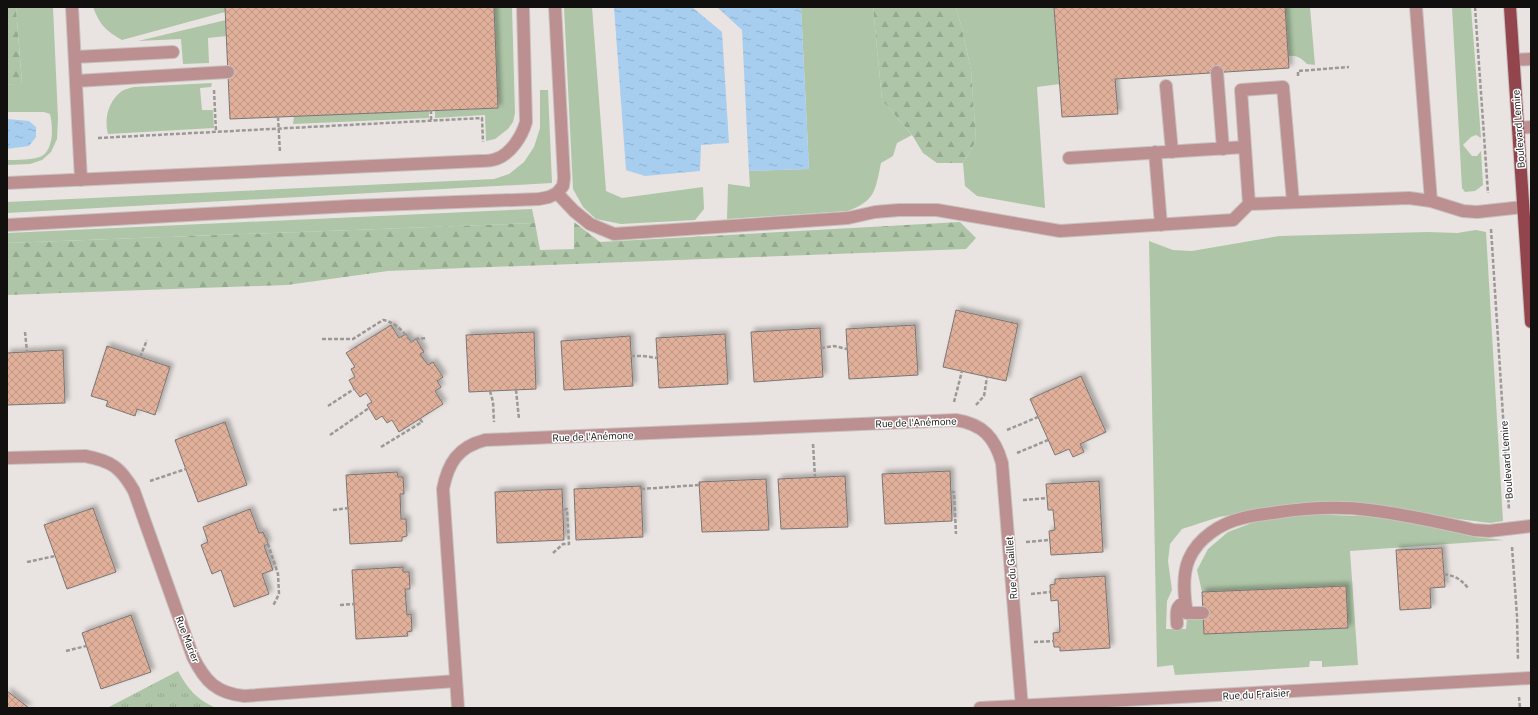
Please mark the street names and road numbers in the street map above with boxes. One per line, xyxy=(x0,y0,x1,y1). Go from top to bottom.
street label: Boulevard Lemire xyxy=(1509,89,1528,169)
street label: Rue de l'Anémone xyxy=(875,415,957,430)
street label: Boulevard Lemire xyxy=(1497,420,1516,500)
street label: Rue de l'Anémone xyxy=(552,429,634,444)
street label: Rue du Gaillet xyxy=(1003,536,1020,600)
street label: Rue Marier xyxy=(173,614,202,665)
street label: Rue du Fraisier xyxy=(1222,686,1290,703)

